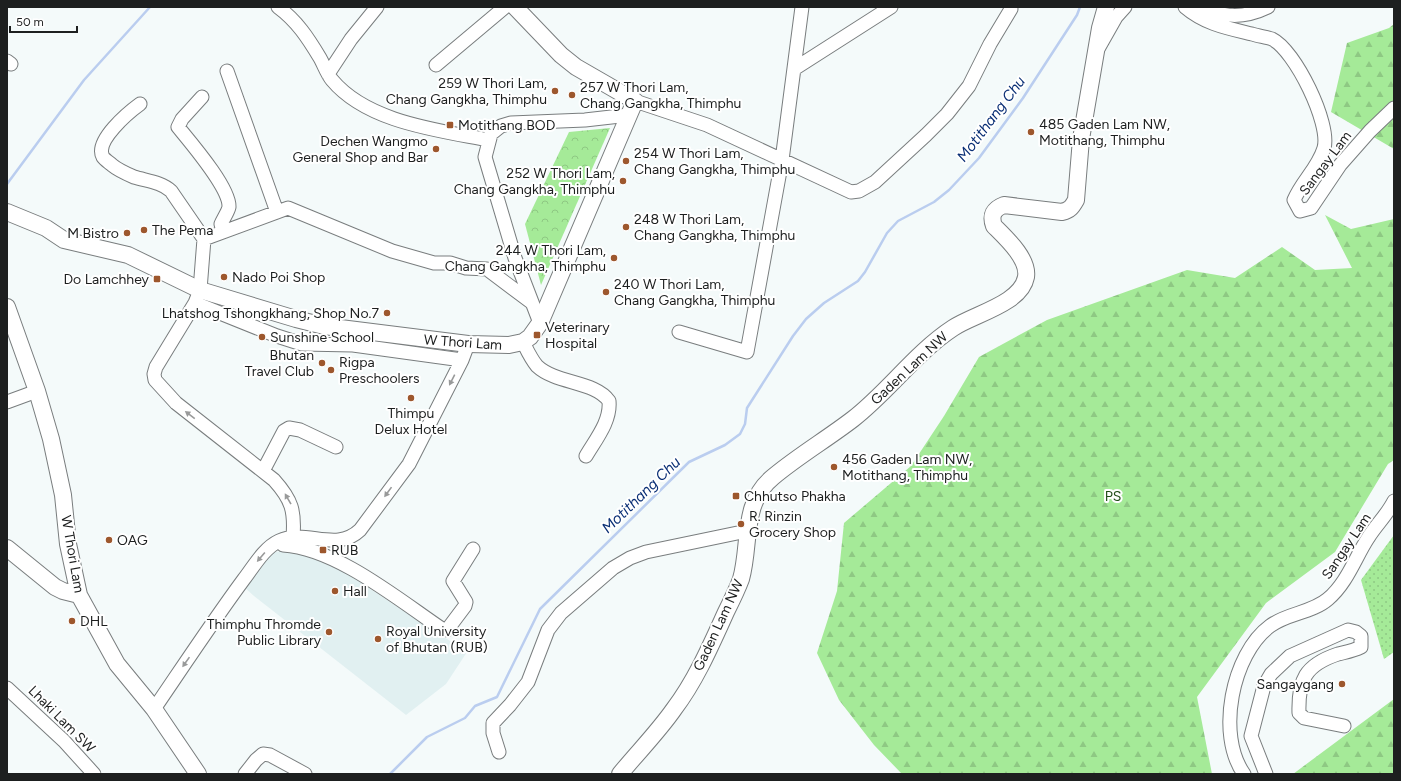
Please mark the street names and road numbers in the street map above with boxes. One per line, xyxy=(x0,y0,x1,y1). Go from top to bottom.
street label: Sangay Lam xyxy=(1296,128,1355,199)
street label: Gaden Lam NW xyxy=(867,328,952,408)
street label: W Thori Lam xyxy=(423,331,503,354)
street label: Sangay Lam xyxy=(1318,510,1375,583)
street label: W Thori Lam xyxy=(57,514,88,594)
street label: Gaden Lam NW xyxy=(690,576,747,674)
street label: Lhaki Lam SW xyxy=(25,682,99,757)

